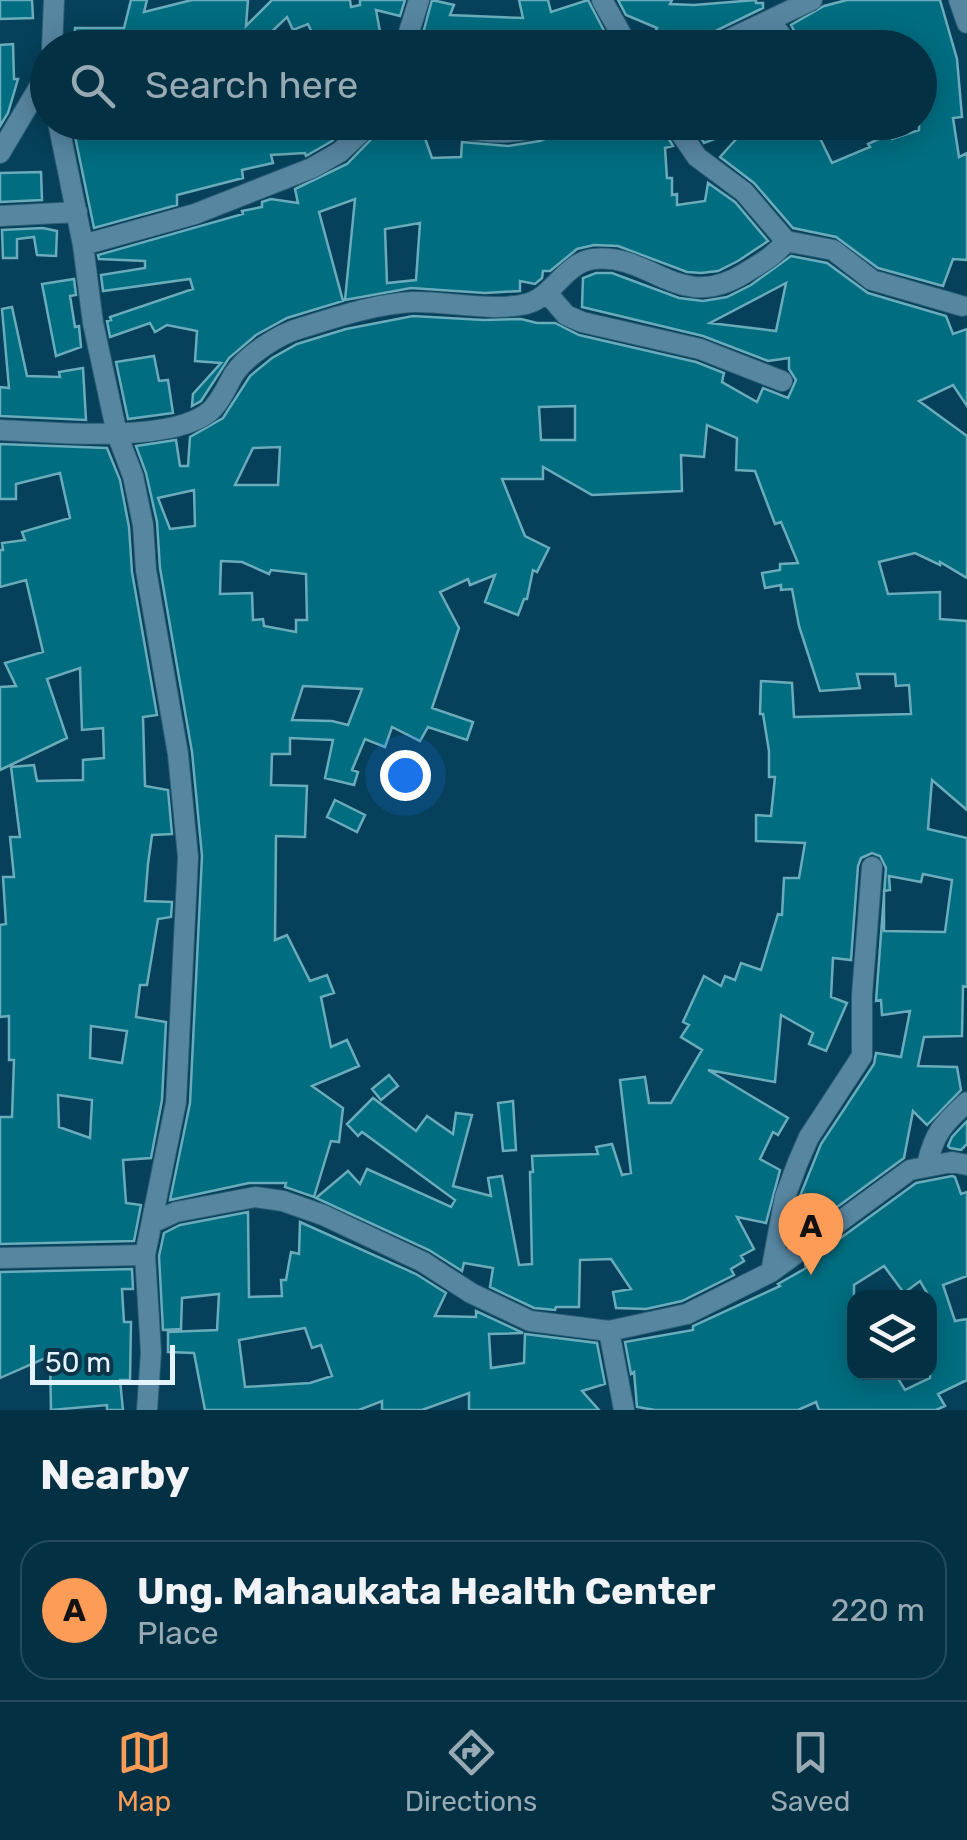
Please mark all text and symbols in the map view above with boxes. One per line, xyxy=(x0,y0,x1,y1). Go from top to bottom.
search box xyxy=(30,30,937,140)
icon: search xyxy=(65,58,120,113)
text: Search here xyxy=(145,62,358,108)
your location xyxy=(380,750,431,801)
pin: A xyxy=(778,1192,844,1275)
map controls xyxy=(847,1290,937,1380)
button: layers xyxy=(847,1290,937,1380)
scale bar xyxy=(30,1340,175,1384)
text: 50 m xyxy=(45,1346,111,1379)
text: Nearby xyxy=(40,1450,190,1500)
text: Ung. Mahaukata Health Center xyxy=(137,1568,715,1614)
text: A xyxy=(63,1591,86,1629)
text: 220 m xyxy=(831,1591,925,1629)
text: Place xyxy=(137,1614,219,1652)
tab: Map xyxy=(117,1725,172,1818)
tab: Directions xyxy=(405,1725,537,1818)
tab: Saved xyxy=(770,1725,850,1818)

